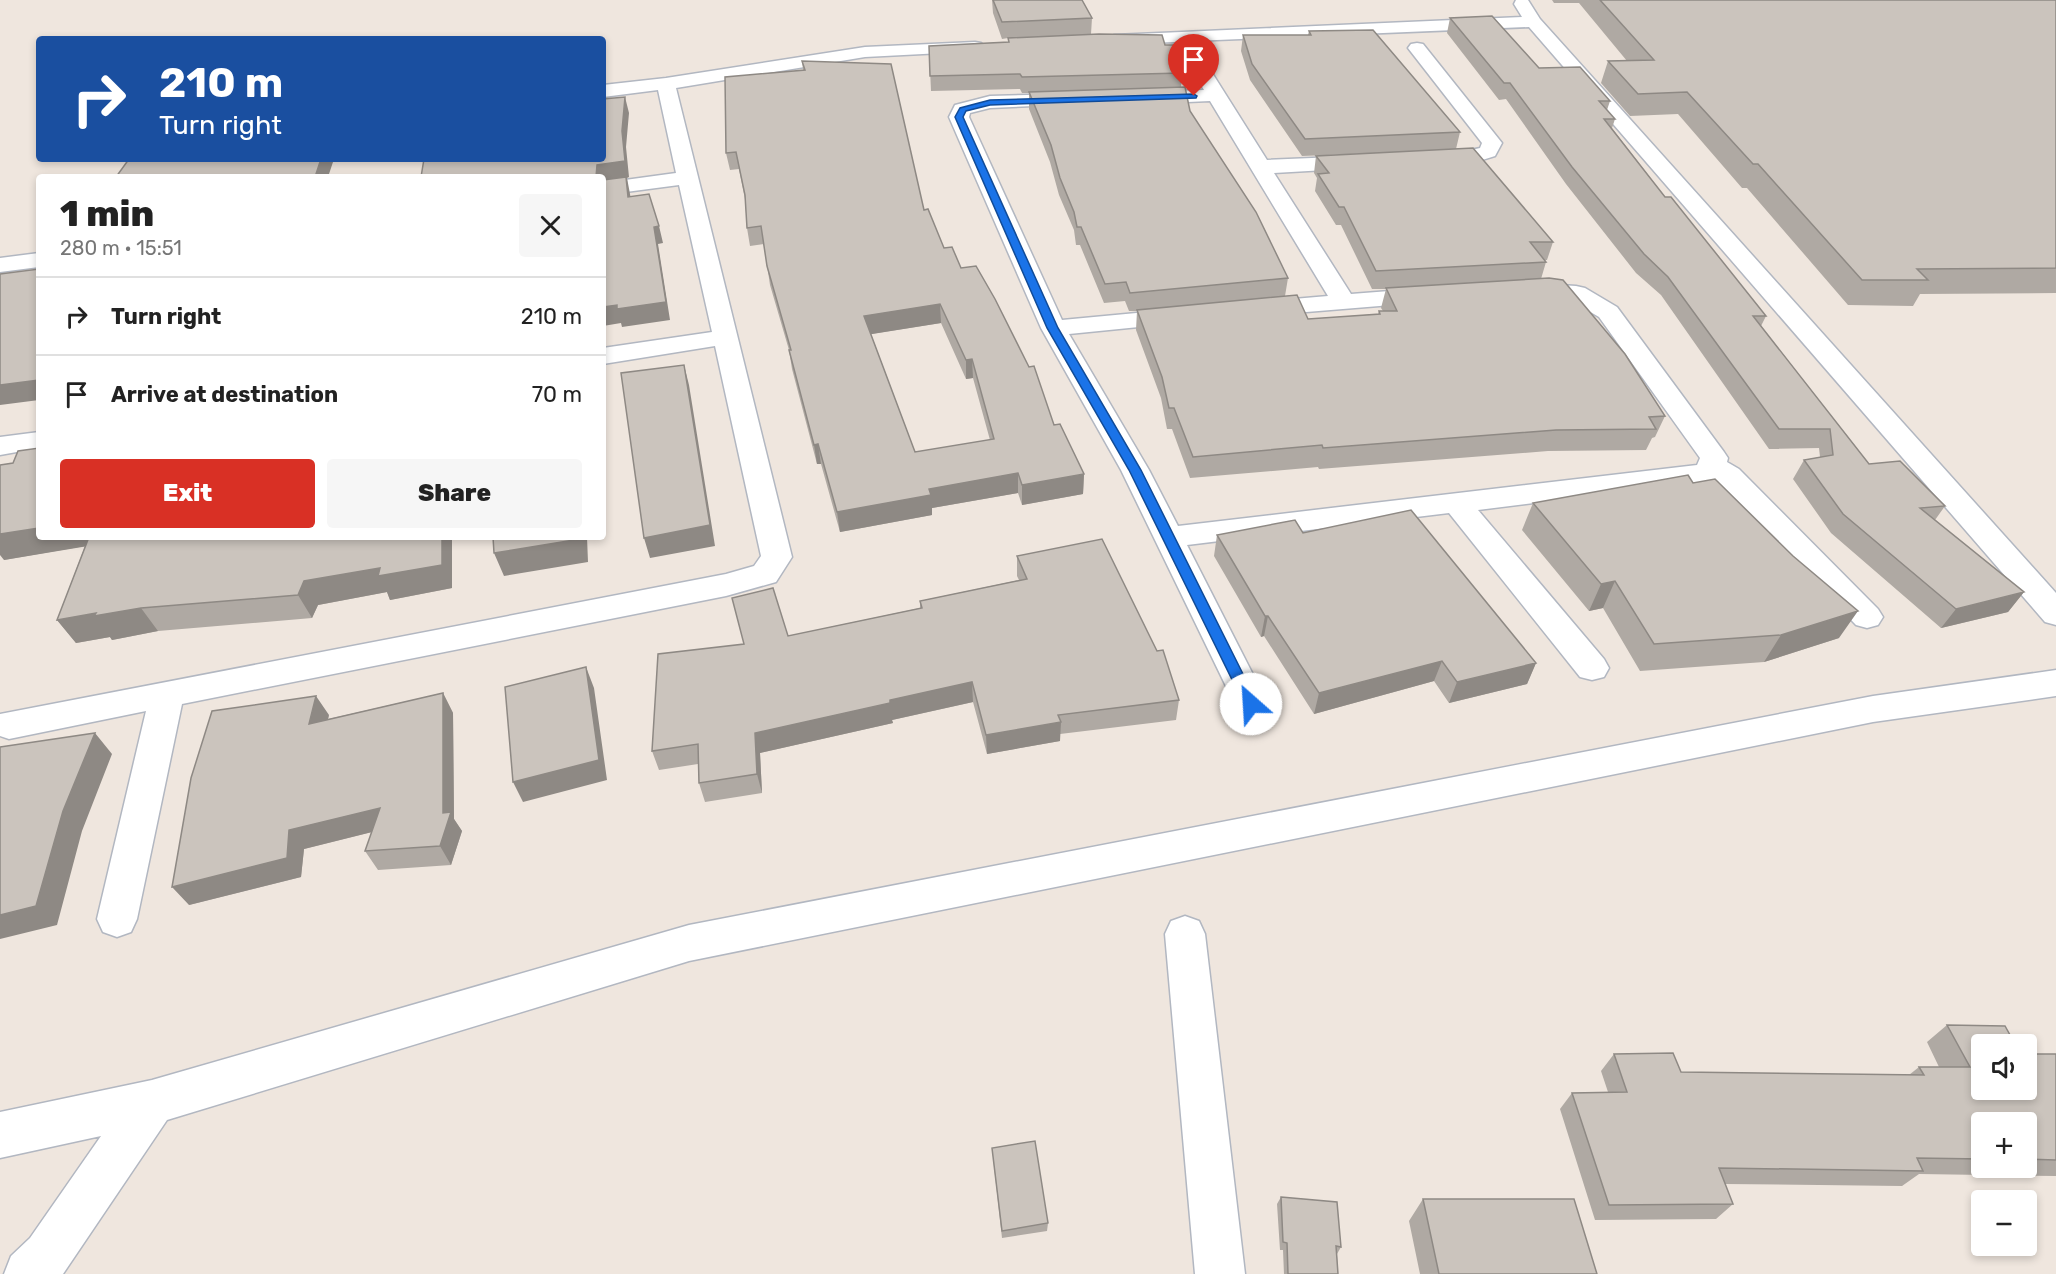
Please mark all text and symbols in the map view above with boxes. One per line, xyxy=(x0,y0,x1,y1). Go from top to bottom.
pin xyxy=(1168,34,1219,96)
icon: arrive xyxy=(1177,43,1210,76)
text: 210 m xyxy=(159,58,283,108)
icon: right xyxy=(60,60,138,138)
text: Turn right xyxy=(159,109,282,141)
text: 1 min xyxy=(60,192,154,235)
button: close xyxy=(519,194,582,257)
text: 280 m · 15:51 xyxy=(60,236,182,260)
icon: right xyxy=(60,300,93,333)
text: Turn right xyxy=(111,303,221,330)
text: 210 m xyxy=(521,303,582,330)
icon: arrive xyxy=(60,378,93,411)
text: Arrive at destination xyxy=(111,381,338,408)
text: 70 m xyxy=(532,381,582,408)
button: Exit xyxy=(60,459,315,528)
button: Share xyxy=(327,459,582,528)
position arrow xyxy=(1219,672,1283,736)
map controls xyxy=(1971,1034,2037,1256)
button: sound xyxy=(1971,1034,2037,1100)
button: + xyxy=(1971,1112,2037,1178)
button: − xyxy=(1971,1190,2037,1256)

